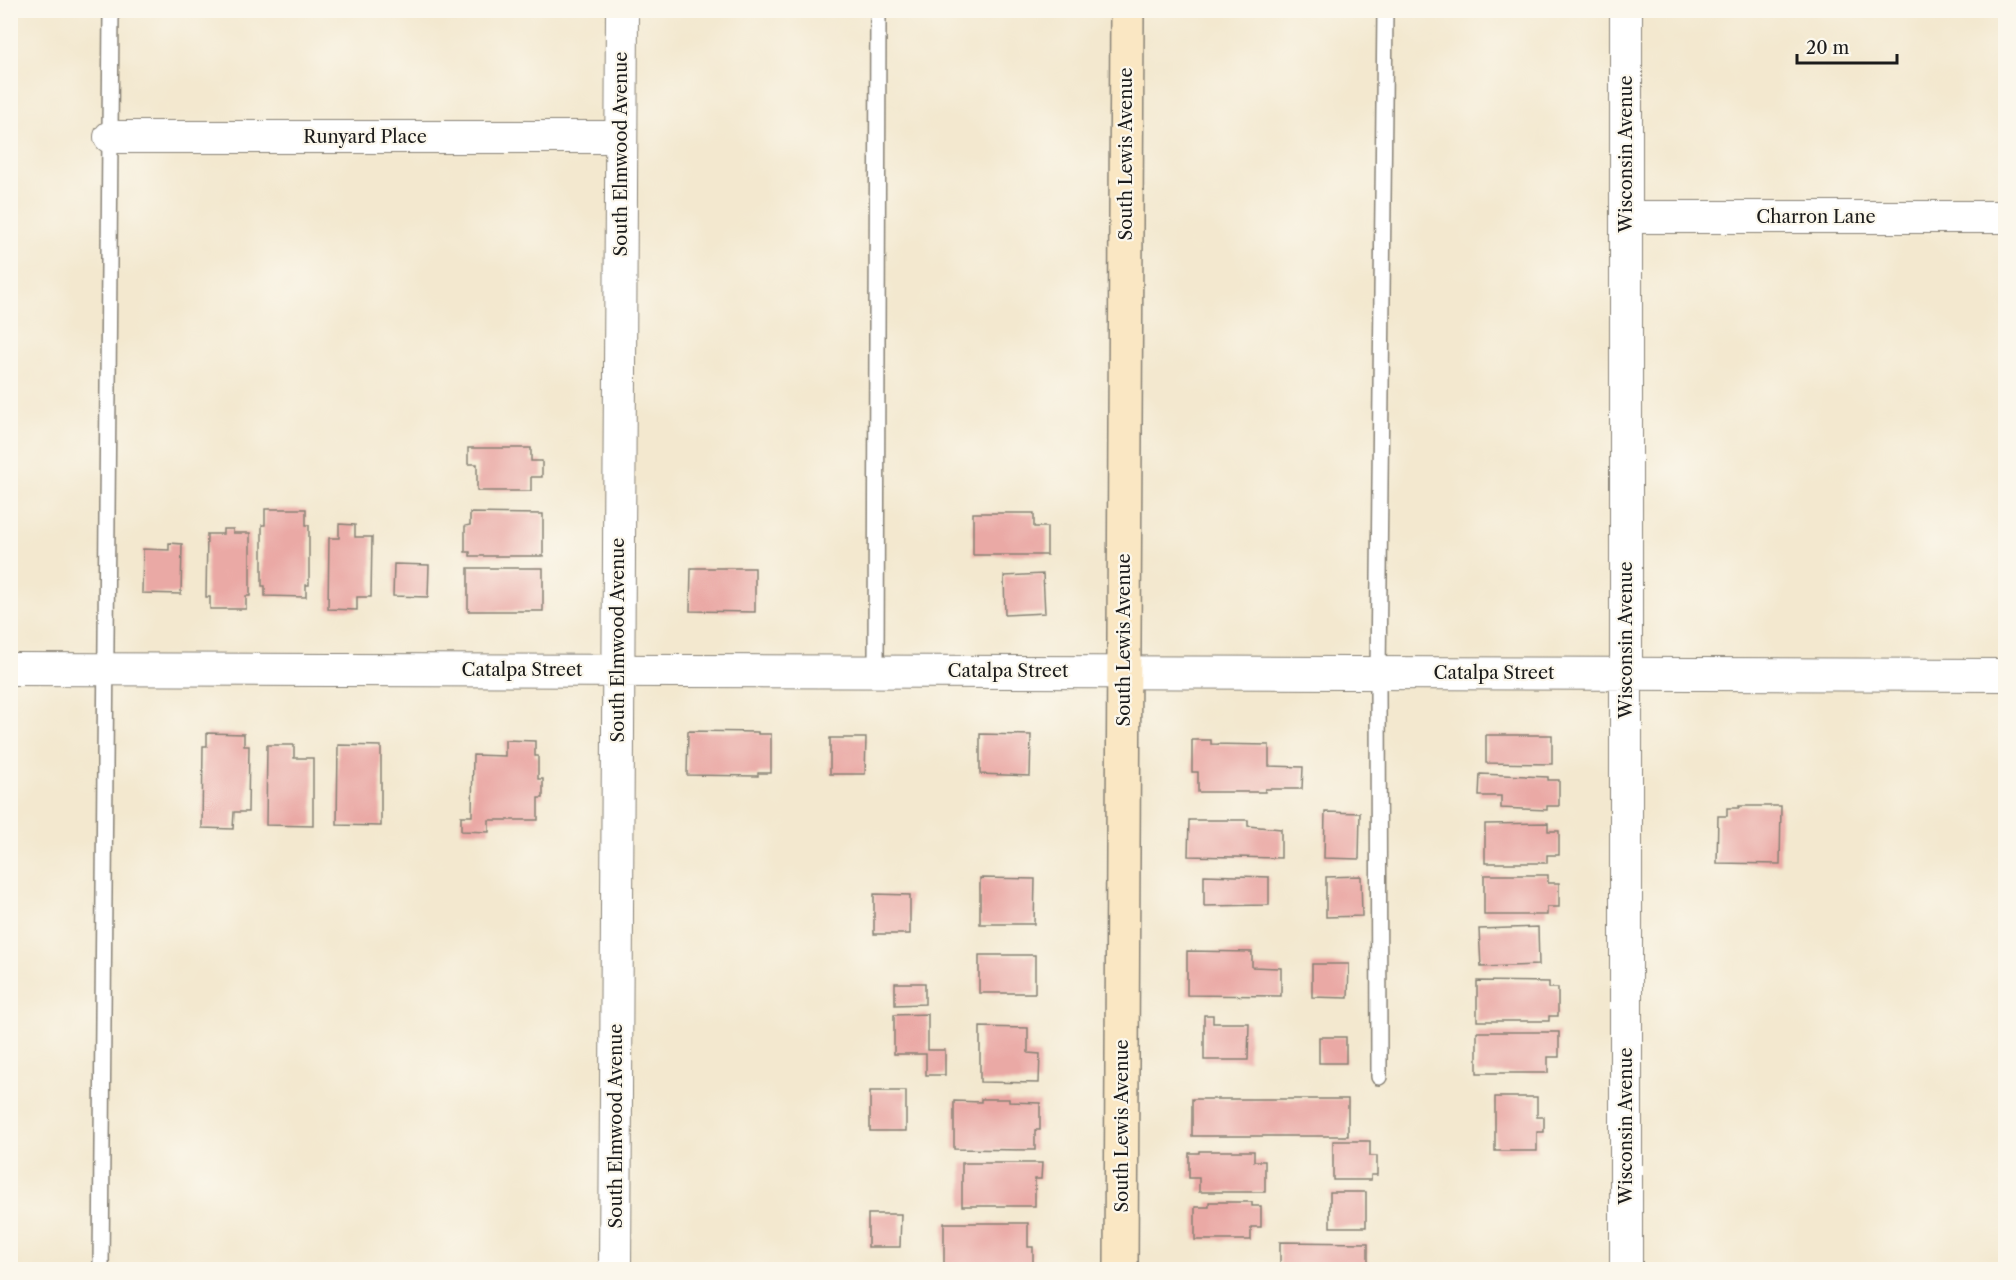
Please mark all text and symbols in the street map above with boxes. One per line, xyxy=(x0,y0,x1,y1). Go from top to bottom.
scale bar xyxy=(1797,27,1898,65)
text: 20 m xyxy=(1806,37,1850,59)
street label: South Elmwood Avenue xyxy=(610,52,632,256)
street label: South Lewis Avenue xyxy=(1115,67,1137,241)
street label: Wisconsin Avenue xyxy=(1615,75,1637,234)
street label: Runyard Place xyxy=(303,126,427,148)
street label: Charron Lane xyxy=(1756,206,1876,228)
street label: South Elmwood Avenue xyxy=(607,538,629,742)
street label: South Lewis Avenue xyxy=(1113,553,1135,727)
street label: Wisconsin Avenue xyxy=(1615,561,1637,720)
street label: Catalpa Street xyxy=(462,659,583,681)
street label: Catalpa Street xyxy=(948,660,1069,682)
street label: Catalpa Street xyxy=(1434,662,1555,684)
street label: South Elmwood Avenue xyxy=(605,1024,627,1228)
street label: South Lewis Avenue xyxy=(1111,1039,1133,1213)
street label: Wisconsin Avenue xyxy=(1615,1047,1637,1206)

